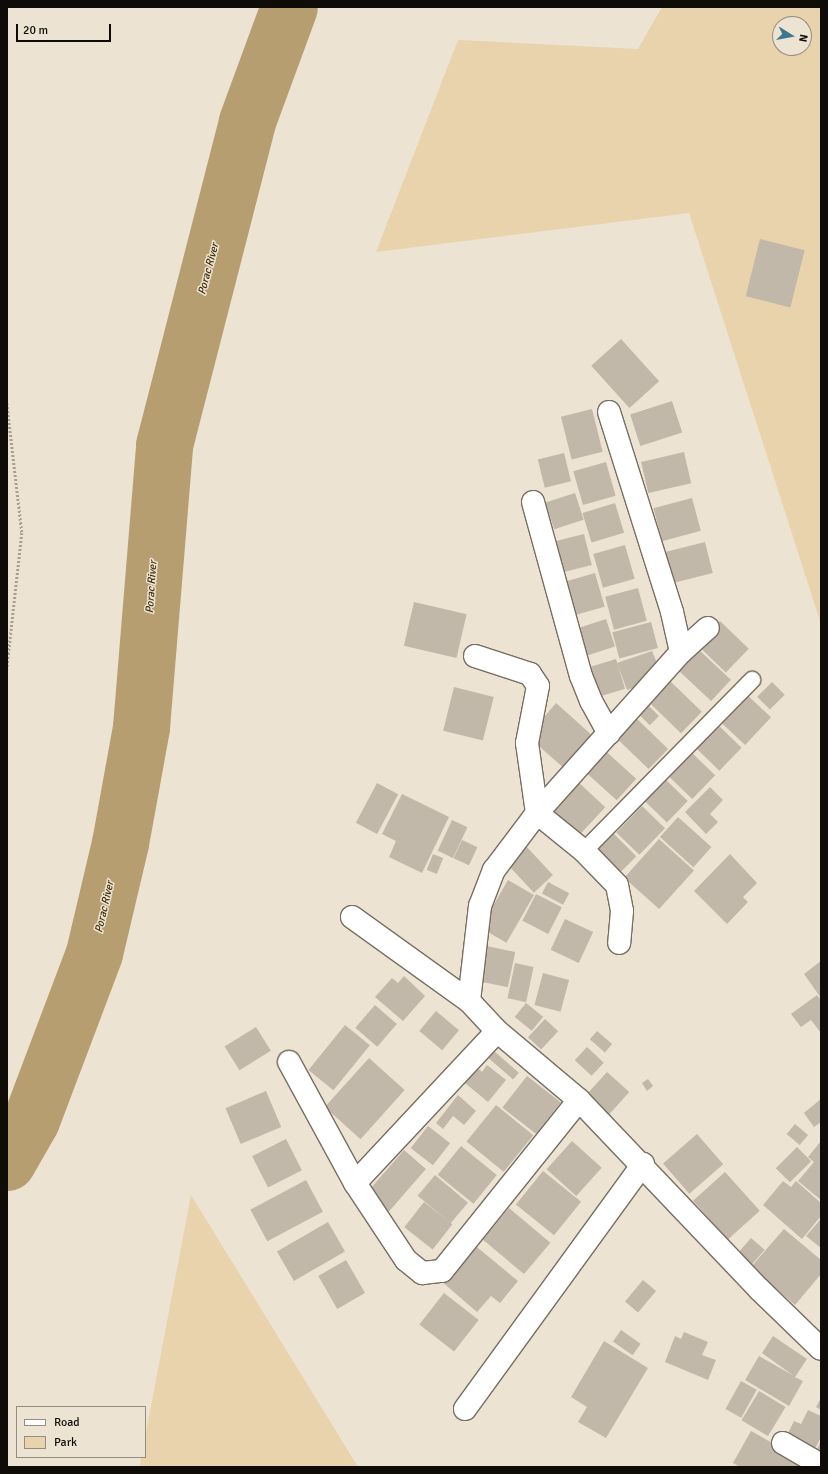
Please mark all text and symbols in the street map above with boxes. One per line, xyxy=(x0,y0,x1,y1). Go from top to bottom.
scale bar xyxy=(18,16,113,42)
north arrow xyxy=(772,16,812,56)
text: 20 m xyxy=(23,23,48,38)
text: N xyxy=(796,33,810,43)
water label: Porac River xyxy=(196,242,222,296)
water label: Porac River xyxy=(144,560,160,614)
water label: Porac River xyxy=(93,880,117,934)
legend xyxy=(16,1406,146,1458)
text: Road xyxy=(54,1415,80,1430)
text: Park xyxy=(54,1435,77,1450)

